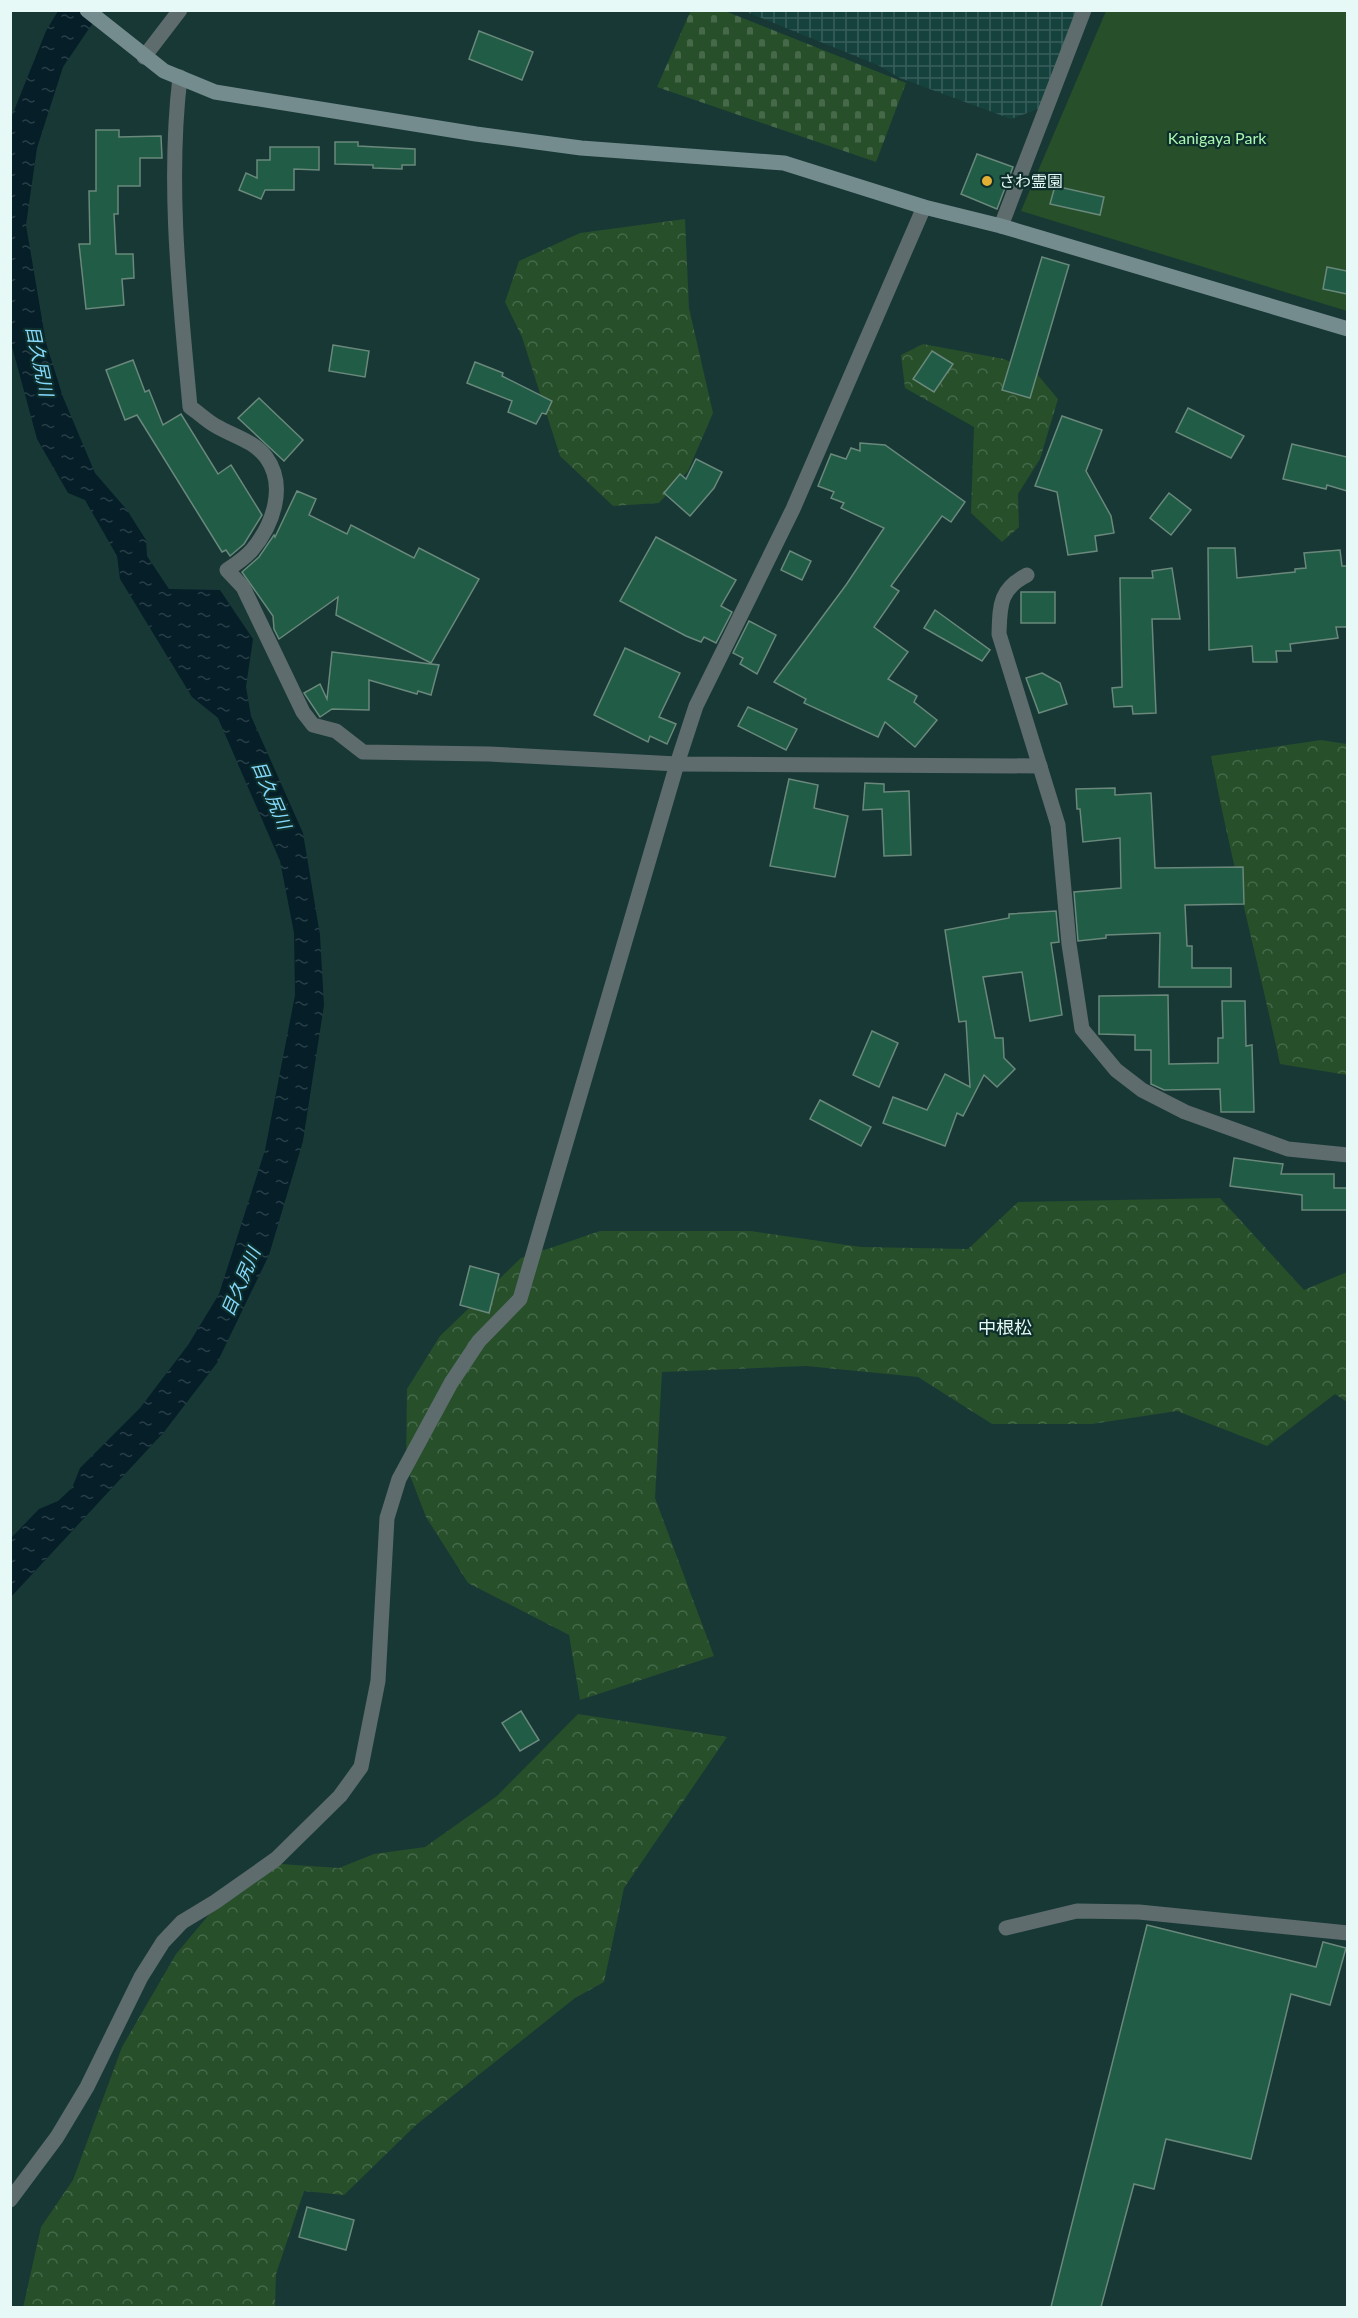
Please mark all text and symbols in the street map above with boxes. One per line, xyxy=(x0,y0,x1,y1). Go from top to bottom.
park label: Kanigaya Park xyxy=(1168,128,1267,147)
place label: さわ霊園 xyxy=(999,171,1063,190)
marker: さわ霊園 xyxy=(980,174,994,188)
water label: 目久尻川 xyxy=(22,323,59,400)
water label: 目久尻川 xyxy=(248,757,297,834)
water label: 目久尻川 xyxy=(216,1242,265,1319)
district label: 中根松 xyxy=(978,1316,1032,1338)

